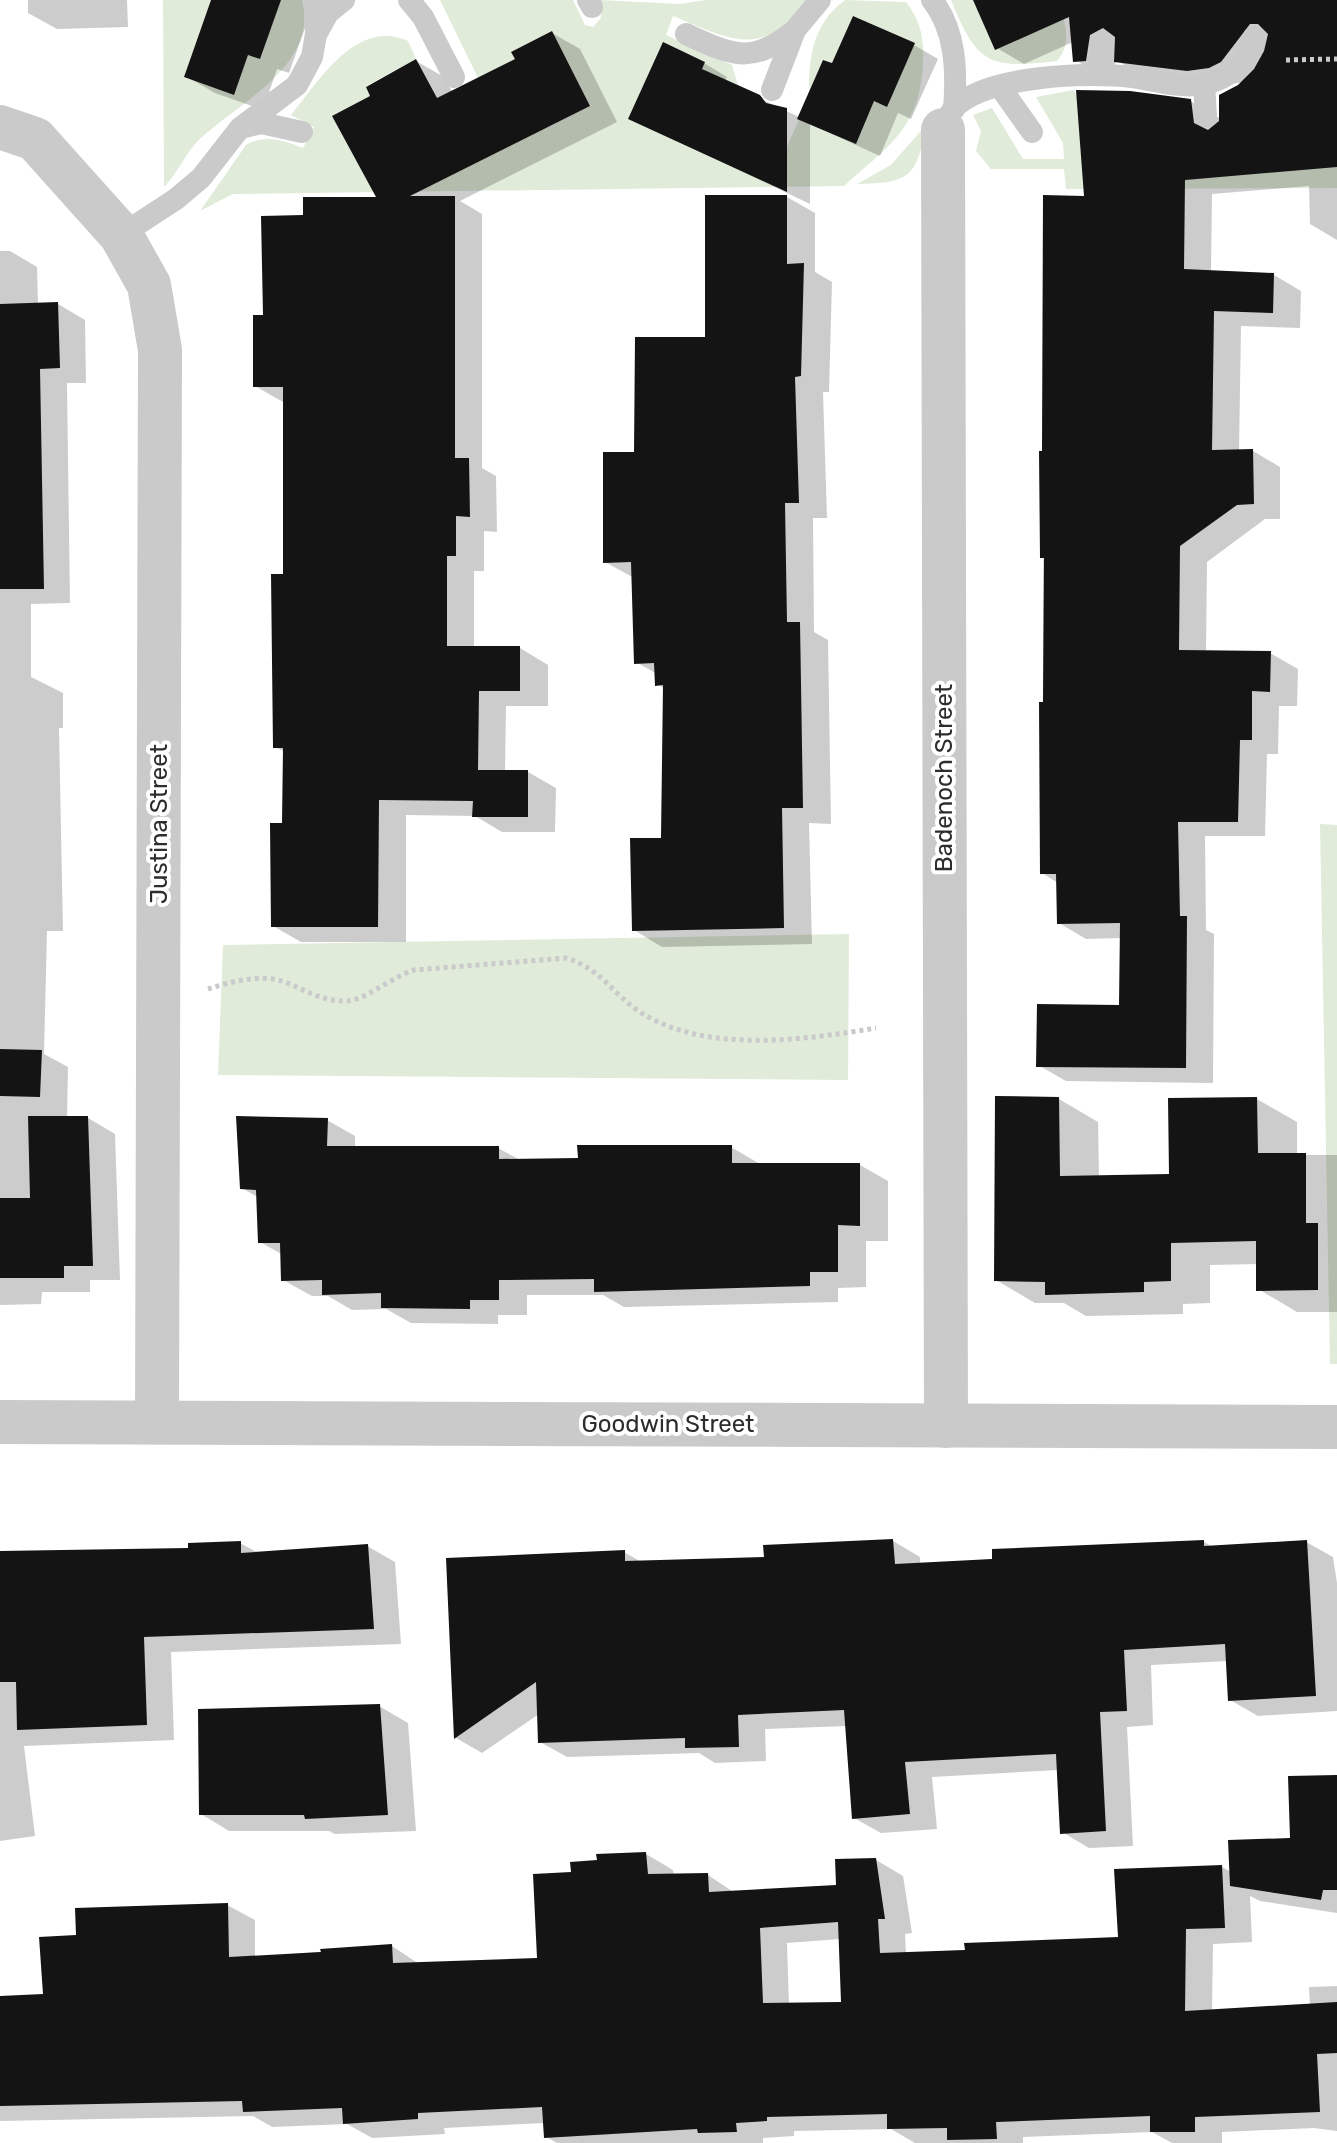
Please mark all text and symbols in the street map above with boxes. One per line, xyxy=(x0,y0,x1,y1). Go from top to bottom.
street label: Badenoch Street xyxy=(930,684,958,872)
street label: Justina Street xyxy=(145,744,173,904)
street label: Goodwin Street xyxy=(581,1410,755,1438)

